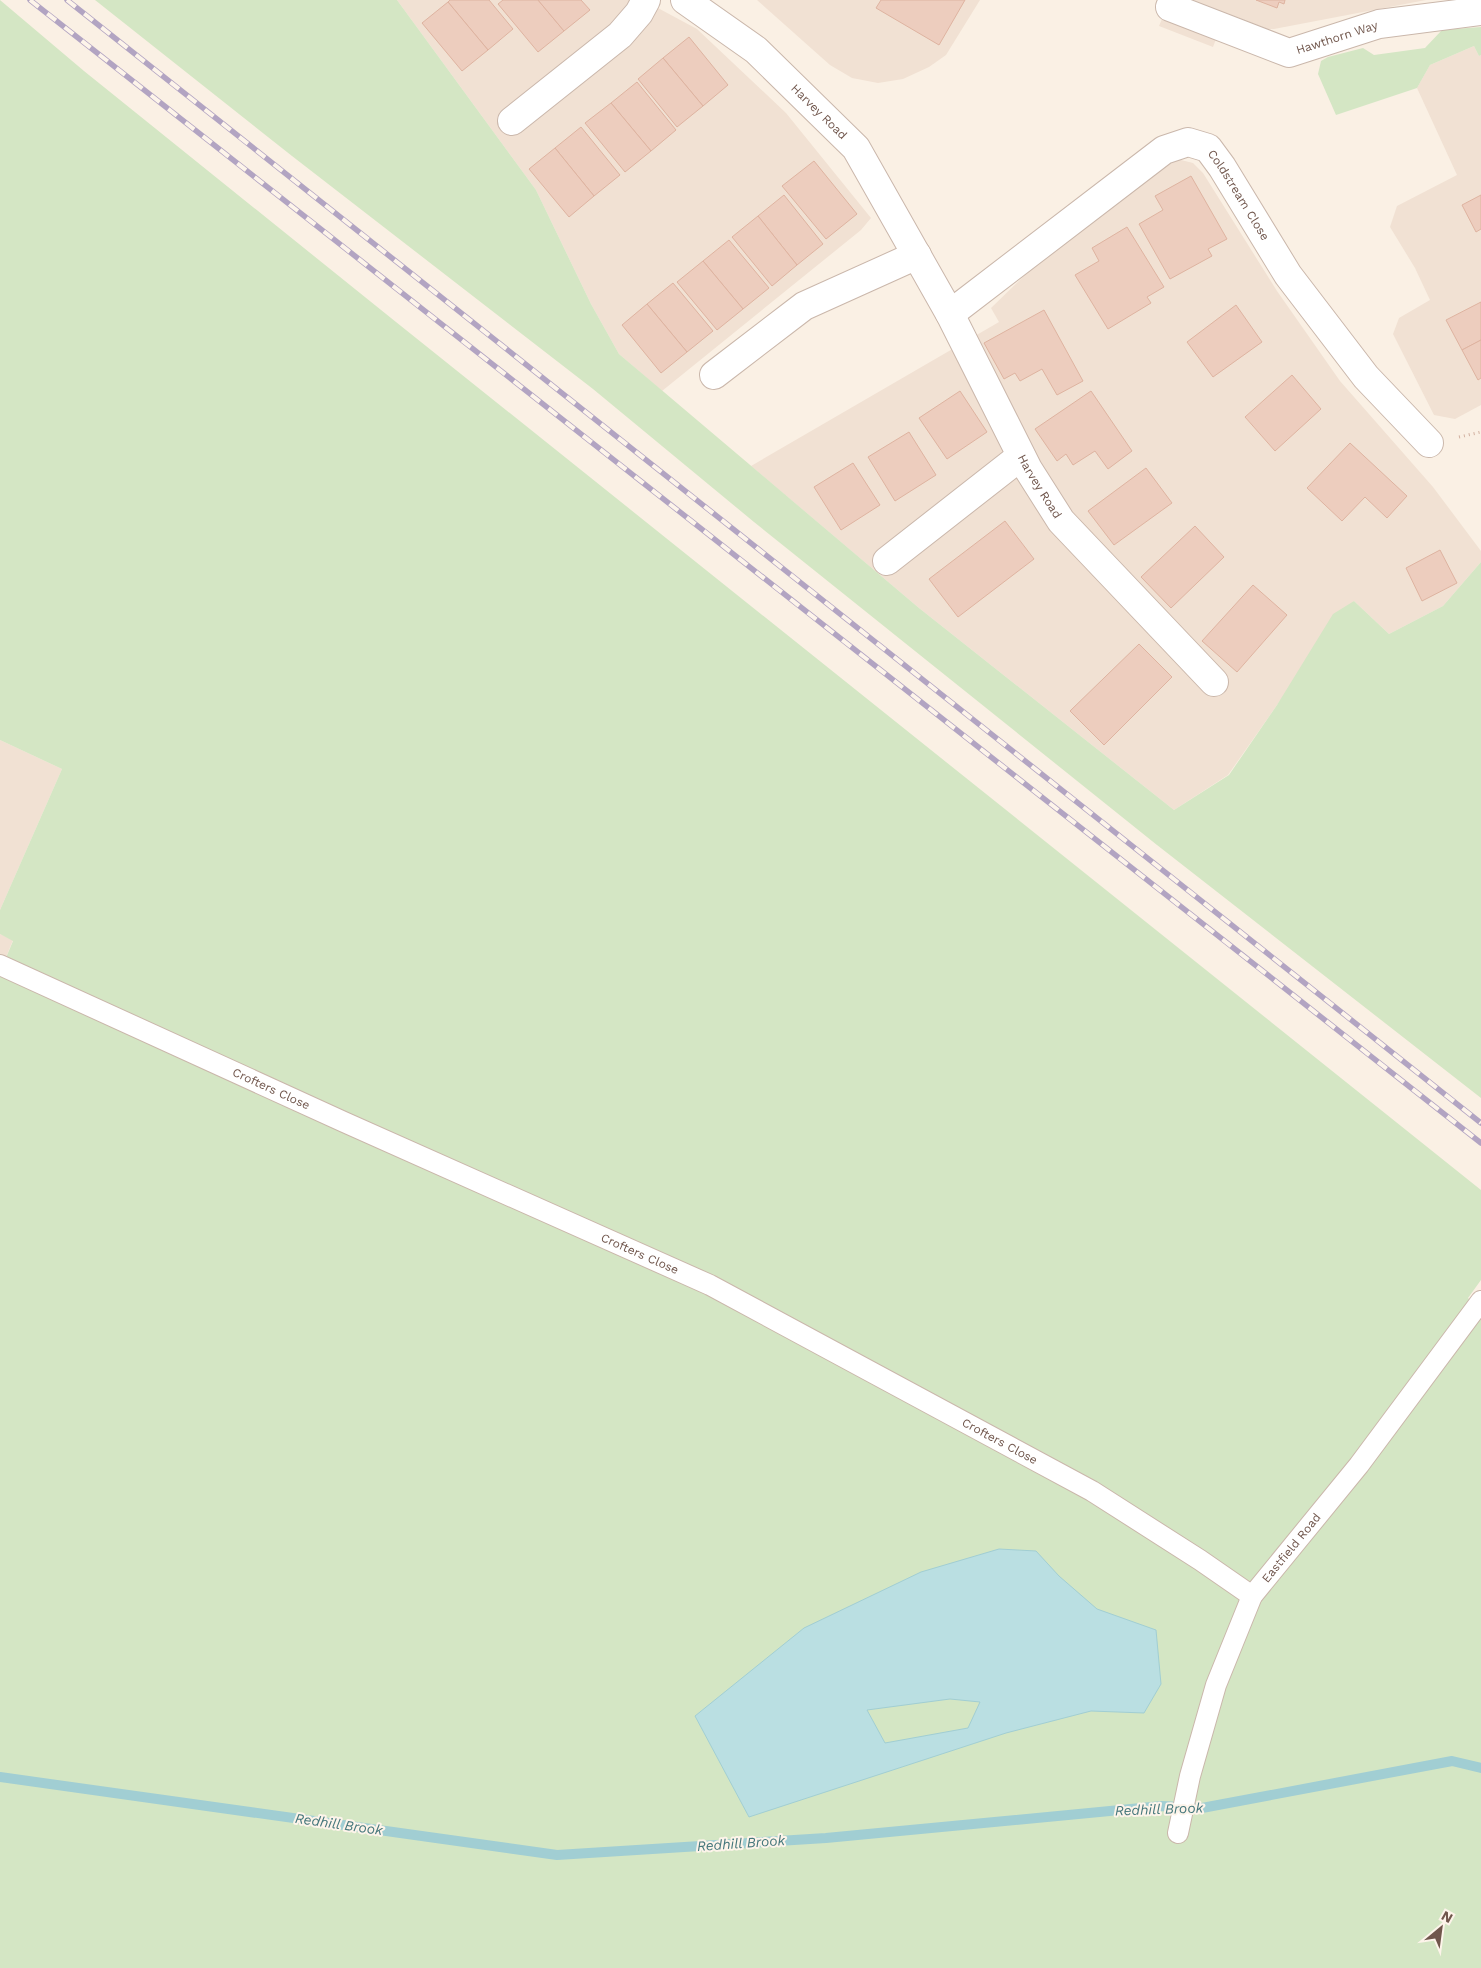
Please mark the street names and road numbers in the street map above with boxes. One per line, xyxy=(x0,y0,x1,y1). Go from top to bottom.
street label: Hawthorn Way xyxy=(1294,18,1380,57)
street label: Harvey Road xyxy=(788,81,850,142)
street label: Coldstream Close xyxy=(1205,147,1272,243)
street label: Harvey Road xyxy=(1015,452,1065,521)
street label: Crofters Close xyxy=(230,1065,312,1112)
street label: Crofters Close xyxy=(599,1230,681,1277)
street label: Crofters Close xyxy=(960,1415,1040,1467)
street label: Eastfield Road xyxy=(1259,1511,1324,1585)

